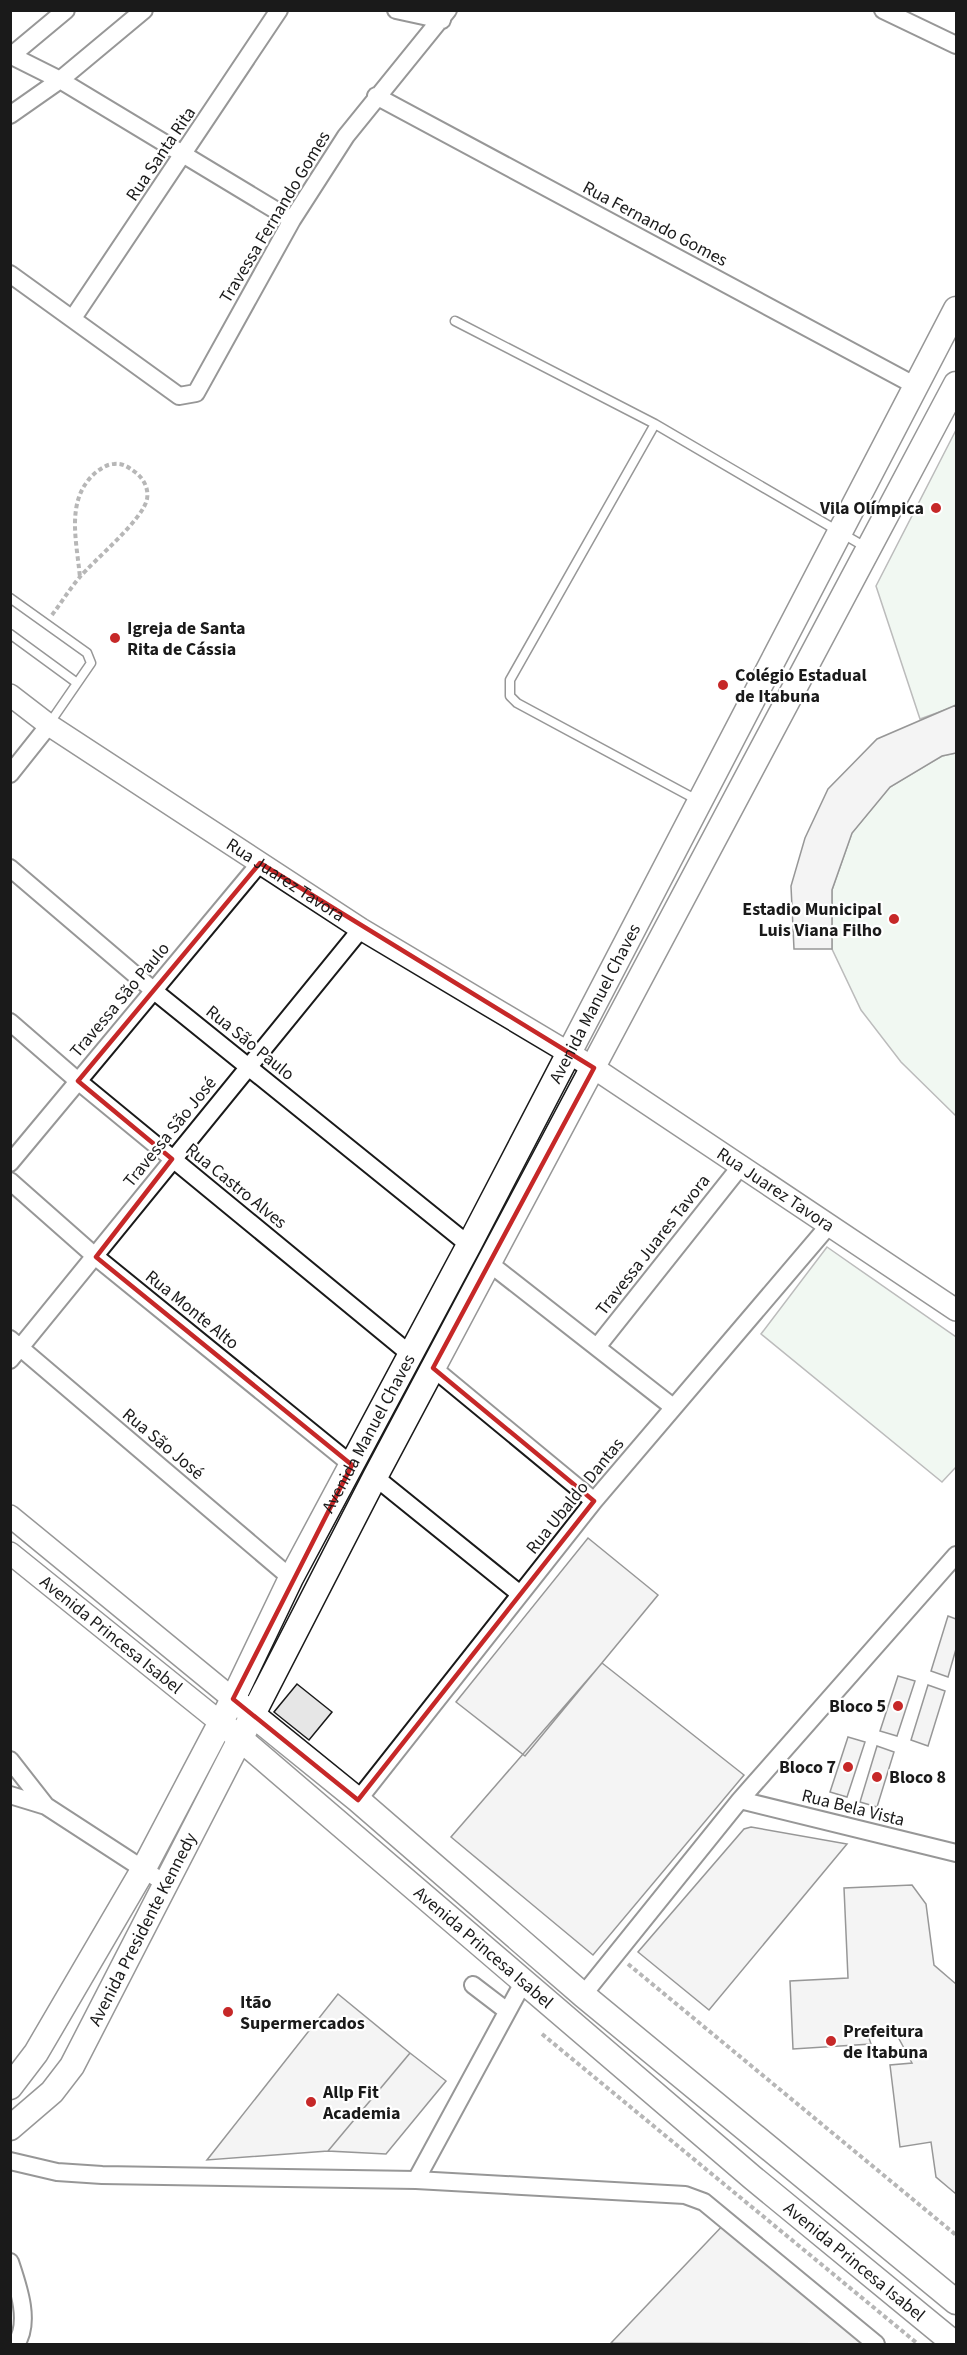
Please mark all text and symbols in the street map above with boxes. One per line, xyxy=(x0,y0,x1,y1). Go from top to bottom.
street label: Rua Santa Rita xyxy=(120,102,202,206)
street label: Travessa Fernando Gomes xyxy=(214,126,336,308)
street label: Rua Fernando Gomes xyxy=(578,175,732,273)
place label: Vila Olímpica xyxy=(819,496,924,521)
marker: Vila Olímpica xyxy=(929,501,943,515)
place label: Igreja de Santa Rita de Cássia xyxy=(127,616,245,662)
marker: Igreja de Santa Rita de Cássia xyxy=(108,631,122,645)
place label: Colégio Estadual de Itabuna xyxy=(735,663,867,709)
marker: Colégio Estadual de Itabuna xyxy=(716,678,730,692)
street label: Rua Juarez Tavora xyxy=(222,832,350,928)
place label: Estadio Municipal Luis Viana Filho xyxy=(742,897,882,943)
marker: Estadio Municipal Luis Viana Filho xyxy=(887,912,901,926)
street label: Avenida Manuel Chaves xyxy=(543,919,647,1088)
street label: Travessa São Paulo xyxy=(64,937,176,1063)
street label: Rua São Paulo xyxy=(200,999,300,1087)
street label: Travessa São José xyxy=(118,1071,222,1193)
street label: Rua Castro Alves xyxy=(180,1137,292,1235)
street label: Rua Juarez Tavora xyxy=(712,1141,840,1238)
street label: Travessa Juares Tavora xyxy=(590,1169,716,1321)
street label: Rua Monte Alto xyxy=(140,1265,244,1355)
street label: Avenida Manuel Chaves xyxy=(315,1350,421,1517)
street label: Rua São José xyxy=(117,1402,209,1486)
street label: Rua Ubaldo Dantas xyxy=(520,1432,630,1560)
street label: Avenida Princesa Isabel xyxy=(35,1569,188,1700)
place label: Bloco 5 xyxy=(829,1694,886,1719)
marker: Bloco 5 xyxy=(891,1699,905,1713)
place label: Bloco 7 xyxy=(779,1755,836,1780)
marker: Bloco 7 xyxy=(841,1760,855,1774)
place label: Bloco 8 xyxy=(889,1765,946,1790)
marker: Bloco 8 xyxy=(870,1770,884,1784)
street label: Rua Bela Vista xyxy=(799,1783,907,1833)
street label: Avenida Presidente Kennedy xyxy=(82,1827,203,2030)
street label: Avenida Princesa Isabel xyxy=(408,1880,559,2014)
place label: Itão Supermercados xyxy=(240,1990,365,2036)
marker: Itão Supermercados xyxy=(221,2005,235,2019)
place label: Prefeitura de Itabuna xyxy=(843,2019,928,2065)
marker: Prefeitura de Itabuna xyxy=(824,2034,838,2048)
place label: Allp Fit Academia xyxy=(322,2080,401,2126)
marker: Allp Fit Academia xyxy=(304,2095,318,2109)
street label: Avenida Princesa Isabel xyxy=(778,2196,931,2327)

